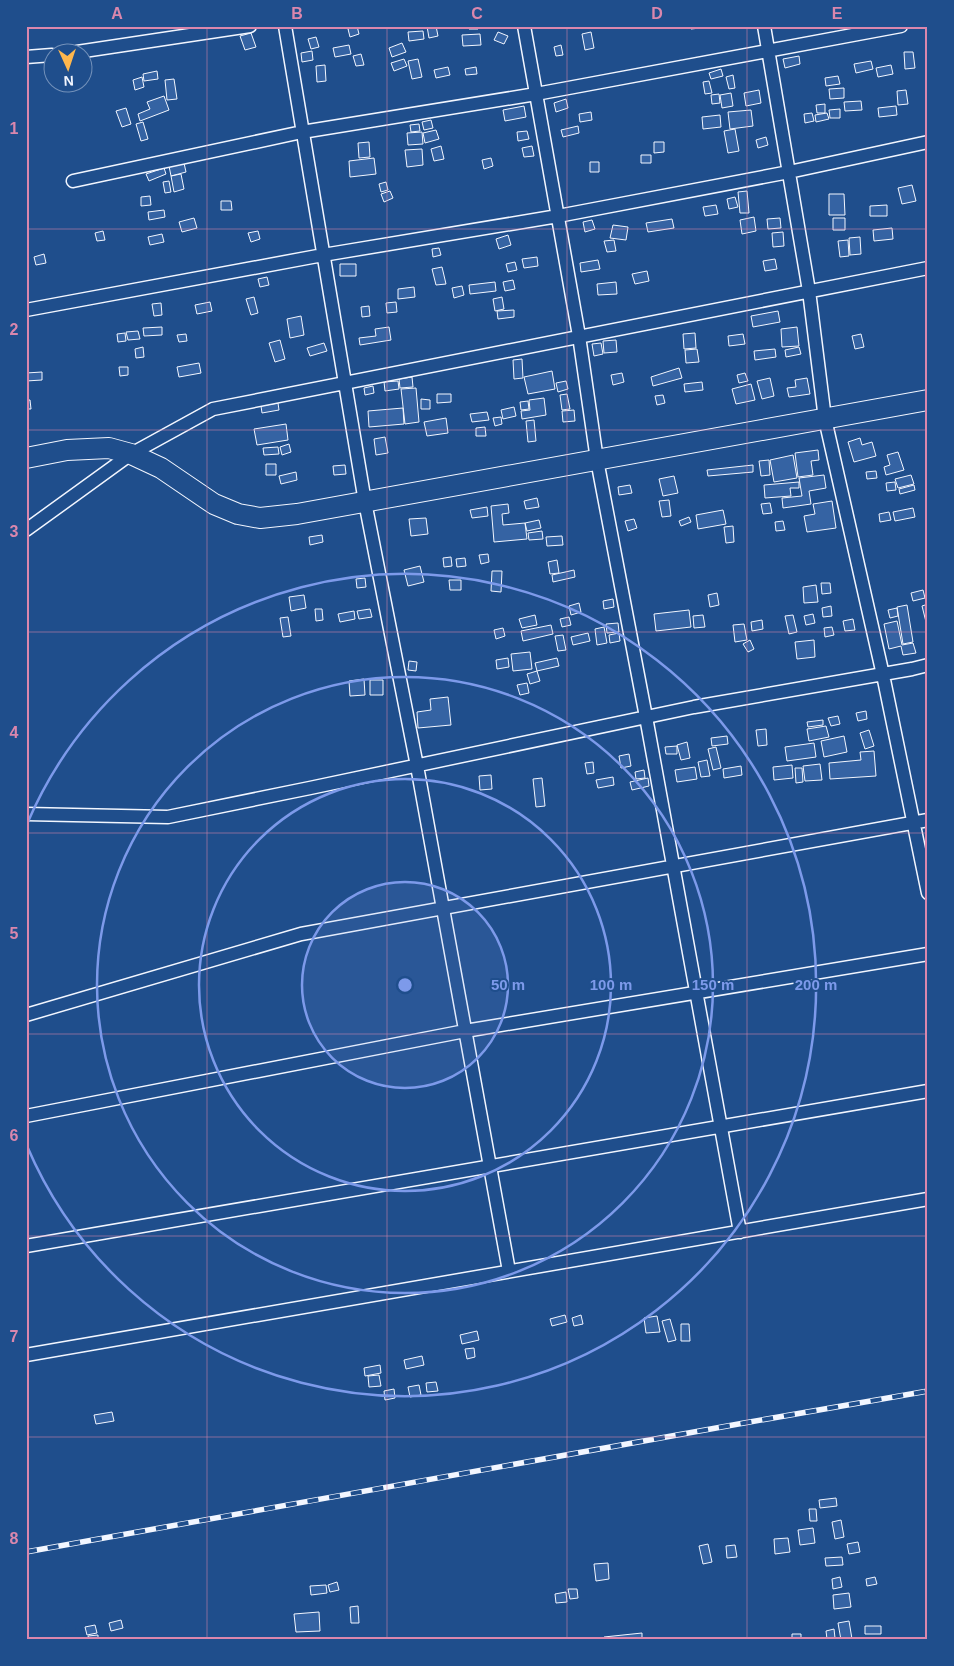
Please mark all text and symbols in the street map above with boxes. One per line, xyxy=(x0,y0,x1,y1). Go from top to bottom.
text: A xyxy=(111,5,123,22)
text: B xyxy=(291,5,303,22)
text: C xyxy=(471,5,483,22)
text: D xyxy=(651,5,663,22)
text: E xyxy=(832,5,843,22)
north arrow xyxy=(42,42,92,92)
text: N xyxy=(63,73,74,89)
text: 1 xyxy=(10,120,19,137)
text: 2 xyxy=(10,321,19,338)
text: 3 xyxy=(10,523,19,540)
text: 4 xyxy=(10,724,19,741)
text: 5 xyxy=(10,925,19,942)
centre of rings xyxy=(396,976,414,994)
text: 50 m xyxy=(491,976,525,993)
text: 100 m xyxy=(590,976,632,993)
text: 150 m xyxy=(692,976,734,993)
text: 200 m xyxy=(795,976,837,993)
text: 6 xyxy=(10,1127,19,1144)
text: 7 xyxy=(10,1328,19,1345)
text: 8 xyxy=(10,1530,19,1547)

